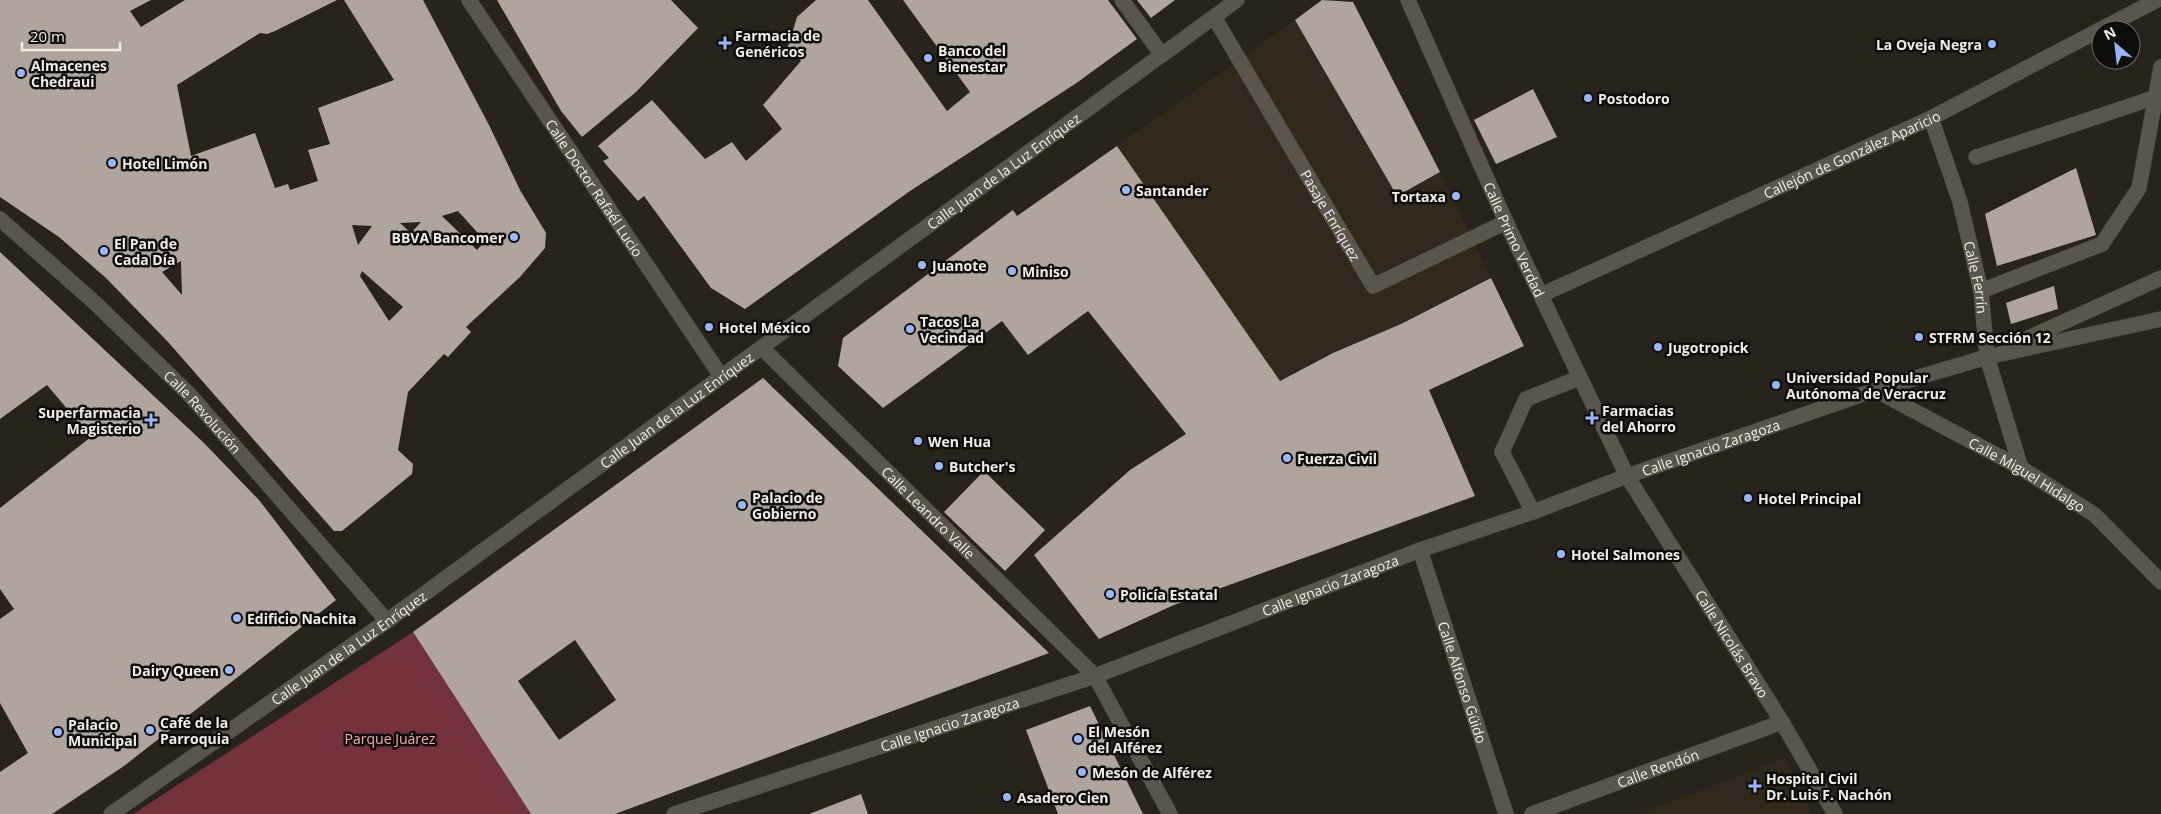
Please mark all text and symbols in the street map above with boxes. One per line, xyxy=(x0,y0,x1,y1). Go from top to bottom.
scale bar xyxy=(22,20,120,52)
north arrow xyxy=(2091,20,2141,70)
text: N xyxy=(2100,22,2119,44)
text: 20 m xyxy=(30,26,65,46)
place label: Farmacia de Genéricos xyxy=(735,26,820,61)
place label: La Oveja Negra xyxy=(1876,35,1982,54)
marker: Farmacia de Genéricos xyxy=(719,37,731,49)
marker: La Oveja Negra xyxy=(1986,38,1998,50)
place label: Banco del Bienestar xyxy=(938,41,1006,76)
marker: Banco del Bienestar xyxy=(922,52,934,64)
place label: Almacenes Chedraui xyxy=(31,56,107,91)
marker: Almacenes Chedraui xyxy=(15,67,27,79)
place label: Postodoro xyxy=(1598,89,1670,108)
marker: Postodoro xyxy=(1582,92,1594,104)
street label: Callejón de González Aparicio xyxy=(1760,105,1943,202)
street label: Calle Juan de la Luz Enríquez xyxy=(923,108,1084,233)
street label: Calle Doctor Rafaél Lucio xyxy=(542,115,648,260)
place label: Hotel Limón xyxy=(122,154,207,173)
marker: Hotel Limón xyxy=(106,157,118,169)
street label: Pasaje Enríquez xyxy=(1297,166,1366,265)
street label: Calle Primo Verdad xyxy=(1480,179,1550,300)
place label: Santander xyxy=(1136,181,1209,200)
marker: Santander xyxy=(1120,184,1132,196)
place label: Tortaxa xyxy=(1392,187,1446,206)
marker: Tortaxa xyxy=(1450,190,1462,202)
place label: BBVA Bancomer xyxy=(391,228,505,247)
marker: BBVA Bancomer xyxy=(508,231,520,243)
place label: El Pan de Cada Día xyxy=(114,234,177,269)
street label: Calle Ferrín xyxy=(1960,239,1993,314)
marker: El Pan de Cada Día xyxy=(98,245,110,257)
place label: Juanote xyxy=(930,256,987,275)
marker: Juanote xyxy=(916,259,928,271)
place label: Miniso xyxy=(1022,262,1069,281)
marker: Miniso xyxy=(1006,265,1018,277)
place label: Tacos La Vecindad xyxy=(920,312,984,347)
place label: Hotel México xyxy=(719,318,811,337)
marker: Hotel México xyxy=(703,321,715,333)
marker: Tacos La Vecindad xyxy=(904,323,916,335)
place label: STFRM Sección 12 xyxy=(1929,328,2051,347)
marker: STFRM Sección 12 xyxy=(1913,331,1925,343)
place label: Jugotropick xyxy=(1666,338,1749,357)
marker: Jugotropick xyxy=(1652,341,1664,353)
street label: Calle Juan de la Luz Enríquez xyxy=(596,347,757,472)
street label: Calle Revolución xyxy=(160,366,246,457)
place label: Universidad Popular Autónoma de Veracruz xyxy=(1786,368,1946,403)
marker: Universidad Popular Autónoma de Veracruz xyxy=(1770,379,1782,391)
place label: Farmacias del Ahorro xyxy=(1602,401,1676,436)
place label: Superfarmacia Magisterio xyxy=(38,403,141,438)
marker: Farmacias del Ahorro xyxy=(1586,412,1598,424)
marker: Superfarmacia Magisterio xyxy=(145,414,157,426)
street label: Calle Ignacio Zaragoza xyxy=(1639,414,1782,480)
place label: Wen Hua xyxy=(928,432,991,451)
street label: Calle Miguel Hidalgo xyxy=(1966,432,2089,516)
marker: Wen Hua xyxy=(912,435,924,447)
place label: Fuerza Civil xyxy=(1297,449,1377,468)
marker: Fuerza Civil xyxy=(1281,452,1293,464)
place label: Butcher's xyxy=(949,457,1015,476)
marker: Butcher's xyxy=(933,460,945,472)
street label: Calle Leandro Valle xyxy=(878,462,980,563)
place label: Palacio de Gobierno xyxy=(752,488,823,523)
place label: Hotel Principal xyxy=(1758,489,1861,508)
marker: Hotel Principal xyxy=(1742,492,1754,504)
marker: Palacio de Gobierno xyxy=(736,499,748,511)
place label: Hotel Salmones xyxy=(1571,545,1680,564)
marker: Hotel Salmones xyxy=(1555,548,1567,560)
street label: Calle Ignacio Zaragoza xyxy=(1259,550,1401,620)
place label: Policía Estatal xyxy=(1120,585,1218,604)
street label: Calle Juan de la Luz Enríquez xyxy=(267,586,430,709)
street label: Calle Nicolás Bravo xyxy=(1691,586,1774,701)
marker: Policía Estatal xyxy=(1104,588,1116,600)
place label: Edificio Nachita xyxy=(247,609,356,628)
marker: Edificio Nachita xyxy=(231,612,243,624)
street label: Calle Alfonso Güido xyxy=(1434,619,1492,746)
place label: Dairy Queen xyxy=(132,661,219,680)
marker: Dairy Queen xyxy=(223,664,235,676)
street label: Calle Ignacio Zaragoza xyxy=(878,692,1021,755)
place label: Café de la Parroquia xyxy=(160,713,229,748)
place label: Palacio Municipal xyxy=(68,715,137,750)
place label: El Mesón del Alférez xyxy=(1088,722,1162,757)
marker: Café de la Parroquia xyxy=(144,724,156,736)
marker: Palacio Municipal xyxy=(52,726,64,738)
park label: Parque Juárez xyxy=(345,729,436,748)
marker: El Mesón del Alférez xyxy=(1072,733,1084,745)
street label: Calle Rendón xyxy=(1614,744,1701,791)
place label: Mesón de Alférez xyxy=(1092,763,1212,782)
marker: Mesón de Alférez xyxy=(1076,766,1088,778)
place label: Hospital Civil Dr. Luis F. Nachón xyxy=(1766,769,1892,804)
marker: Hospital Civil Dr. Luis F. Nachón xyxy=(1748,779,1762,793)
place label: Asadero Cien xyxy=(1017,788,1109,807)
marker: Asadero Cien xyxy=(1001,791,1013,803)

